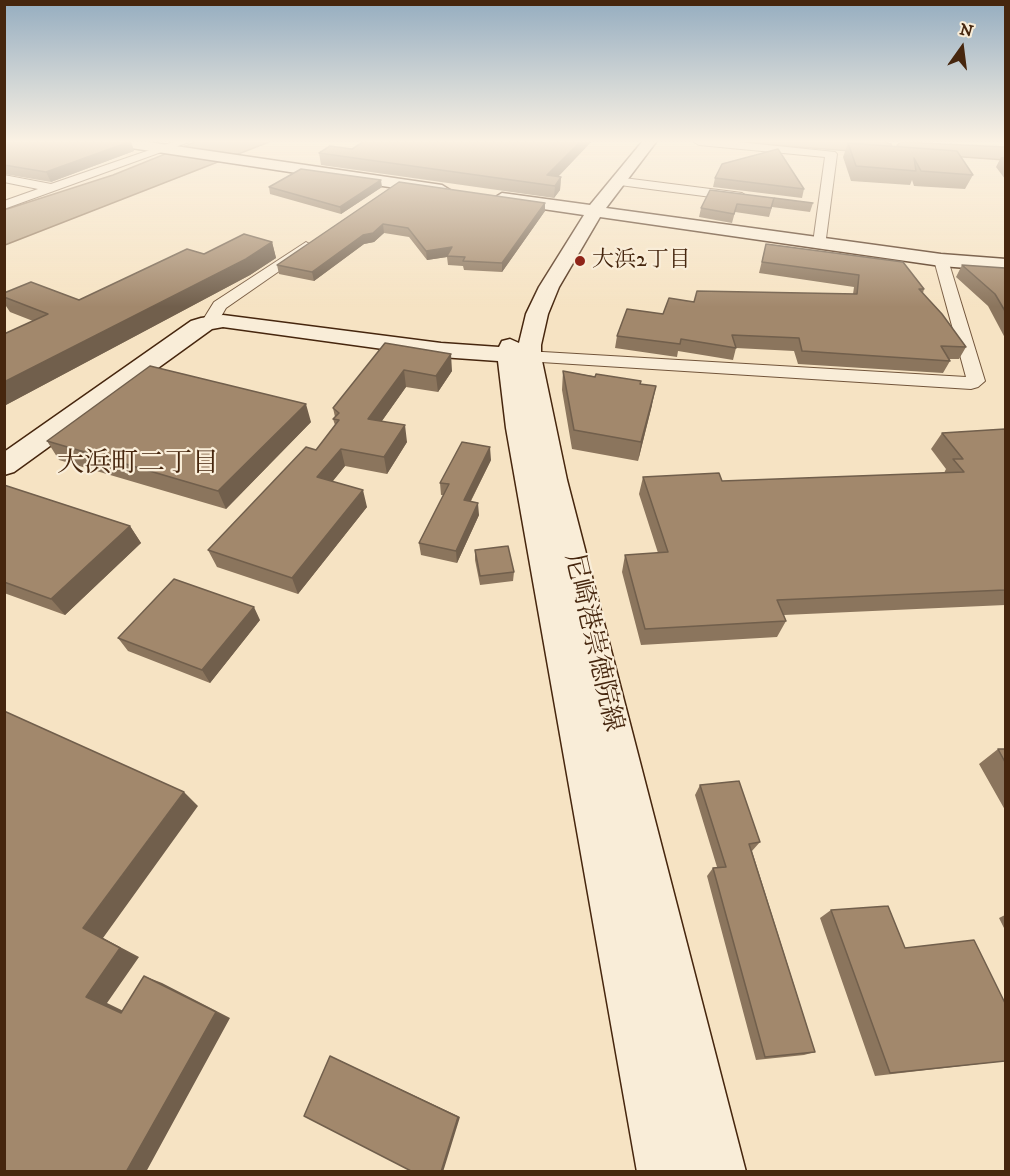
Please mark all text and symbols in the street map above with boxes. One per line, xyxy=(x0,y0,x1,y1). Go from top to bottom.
north arrow xyxy=(932,18,992,78)
text: N xyxy=(958,19,975,42)
place label: 大浜2丁目 xyxy=(592,248,691,274)
marker: 大浜2丁目 xyxy=(573,254,587,268)
district label: 大浜町二丁目 xyxy=(57,449,219,481)
street label: 尼崎港崇徳院線 xyxy=(556,551,628,735)

